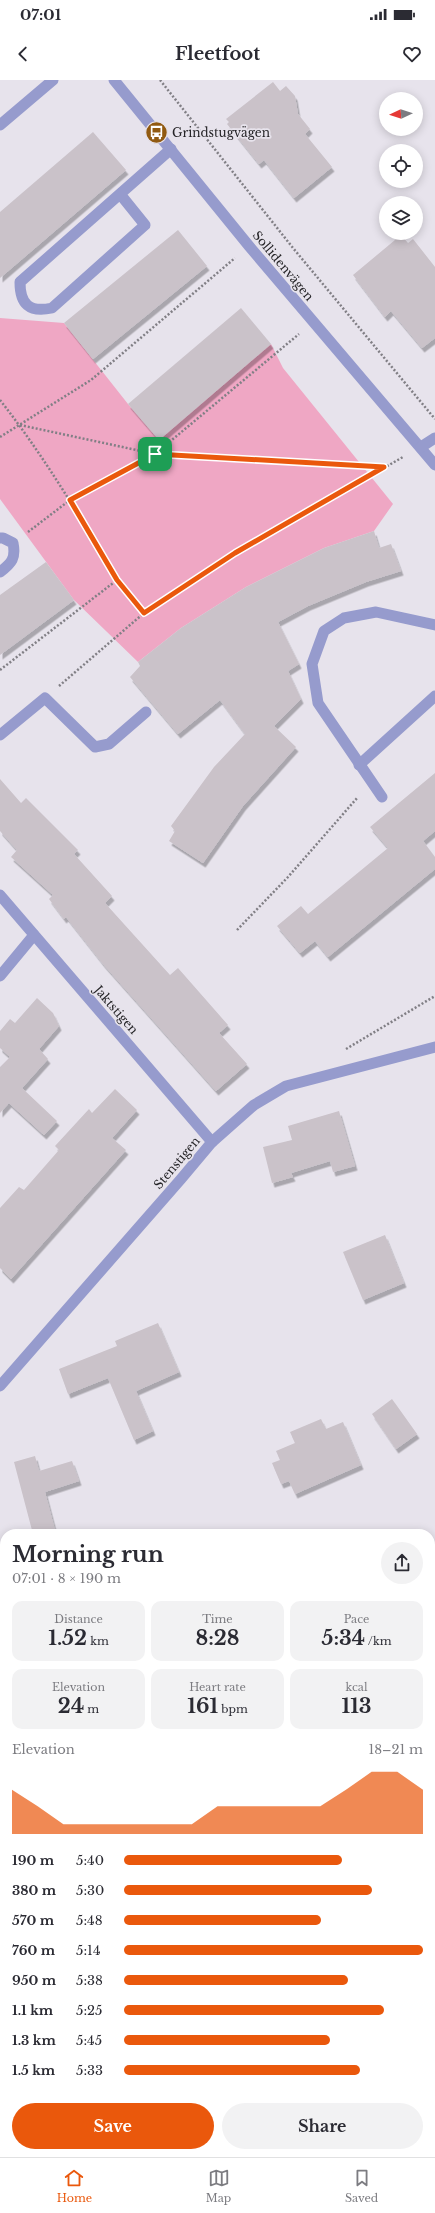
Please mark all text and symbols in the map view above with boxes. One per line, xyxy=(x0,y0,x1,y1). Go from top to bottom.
text: 07:01 xyxy=(20,5,61,24)
icon: back xyxy=(12,43,34,65)
text: Fleetfoot xyxy=(175,43,260,65)
icon: heart xyxy=(401,43,423,65)
north arrow xyxy=(379,92,423,136)
map controls xyxy=(379,92,423,240)
bus stop icon: Grindstugvägen xyxy=(144,120,170,146)
place label: Grindstugvägen xyxy=(172,125,270,140)
button: locate xyxy=(379,144,423,188)
button: layers xyxy=(379,196,423,240)
street label: Sollidenvägen xyxy=(250,228,317,304)
pin xyxy=(138,437,172,471)
icon: arrive xyxy=(144,443,166,465)
street label: Jaktstigen xyxy=(90,981,141,1037)
street label: Stenstigen xyxy=(150,1133,203,1192)
text: Morning run xyxy=(12,1541,164,1568)
button: share xyxy=(381,1542,423,1584)
text: 07:01 · 8 × 190 m xyxy=(12,1570,121,1587)
text: Distance xyxy=(54,1612,103,1626)
text: Time xyxy=(202,1612,233,1626)
text: Pace xyxy=(344,1612,369,1626)
text: 1.52 xyxy=(48,1626,87,1650)
text: 8:28 xyxy=(195,1626,240,1650)
text: 5:34 xyxy=(322,1626,365,1650)
text: km xyxy=(87,1634,109,1648)
text: /km xyxy=(365,1634,391,1648)
text: Elevation xyxy=(52,1680,105,1694)
text: Heart rate xyxy=(189,1680,246,1694)
text: kcal xyxy=(346,1680,367,1694)
text: 24 xyxy=(58,1694,84,1718)
text: 161 xyxy=(187,1694,218,1718)
text: 113 xyxy=(341,1694,372,1718)
text: m xyxy=(84,1702,99,1716)
text: bpm xyxy=(218,1702,248,1716)
text: Elevation xyxy=(12,1741,75,1758)
text: 18–21 m xyxy=(368,1741,423,1758)
text: 190 m xyxy=(12,1852,54,1869)
text: 5:40 xyxy=(76,1852,104,1869)
text: 380 m xyxy=(12,1882,56,1899)
text: 5:30 xyxy=(76,1882,104,1899)
text: 570 m xyxy=(12,1912,54,1929)
text: 5:48 xyxy=(76,1912,103,1929)
text: 760 m xyxy=(12,1942,55,1959)
text: 5:14 xyxy=(76,1942,101,1959)
text: 950 m xyxy=(12,1972,56,1989)
text: 5:38 xyxy=(76,1972,103,1989)
text: 1.1 km xyxy=(12,2002,53,2019)
text: 5:25 xyxy=(76,2002,102,2019)
text: 1.3 km xyxy=(12,2032,56,2049)
text: 5:45 xyxy=(76,2032,102,2049)
text: 1.5 km xyxy=(12,2062,55,2079)
text: 5:33 xyxy=(76,2062,103,2079)
button: Save xyxy=(12,2103,214,2149)
button: Share xyxy=(222,2103,423,2149)
tab: Home xyxy=(57,2167,92,2205)
tab: Map xyxy=(206,2167,231,2205)
tab: Saved xyxy=(345,2167,378,2205)

